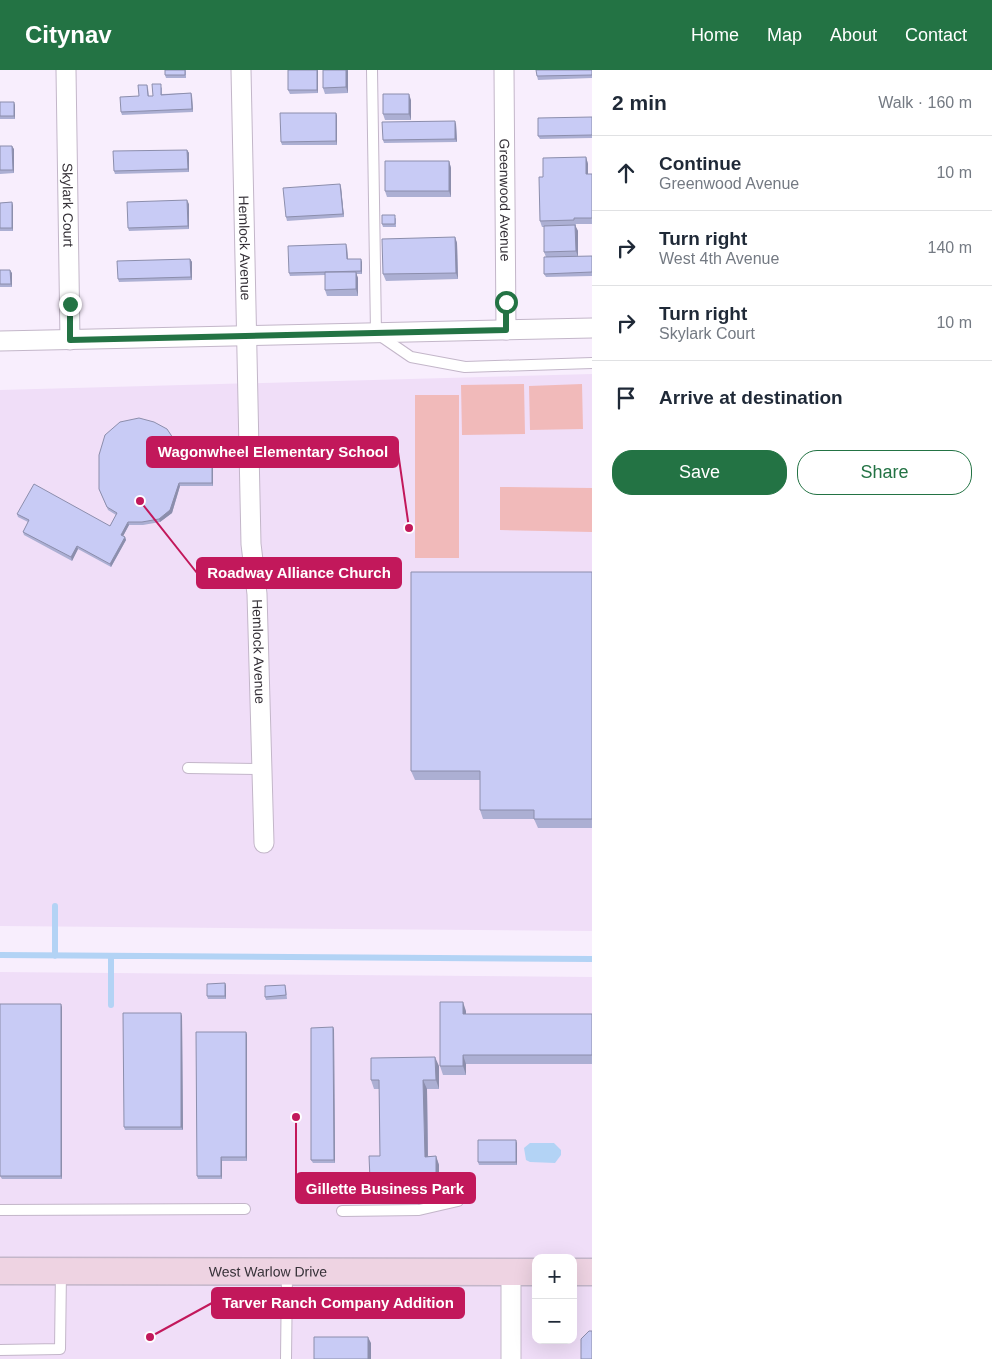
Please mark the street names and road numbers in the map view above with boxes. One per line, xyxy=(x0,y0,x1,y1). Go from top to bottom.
street label: Greenwood Avenue xyxy=(497,138,513,262)
street label: Skylark Court xyxy=(59,163,77,247)
street label: Hemlock Avenue xyxy=(236,195,254,301)
street label: Hemlock Avenue xyxy=(249,599,268,704)
street label: West Warlow Drive xyxy=(209,1263,327,1280)

